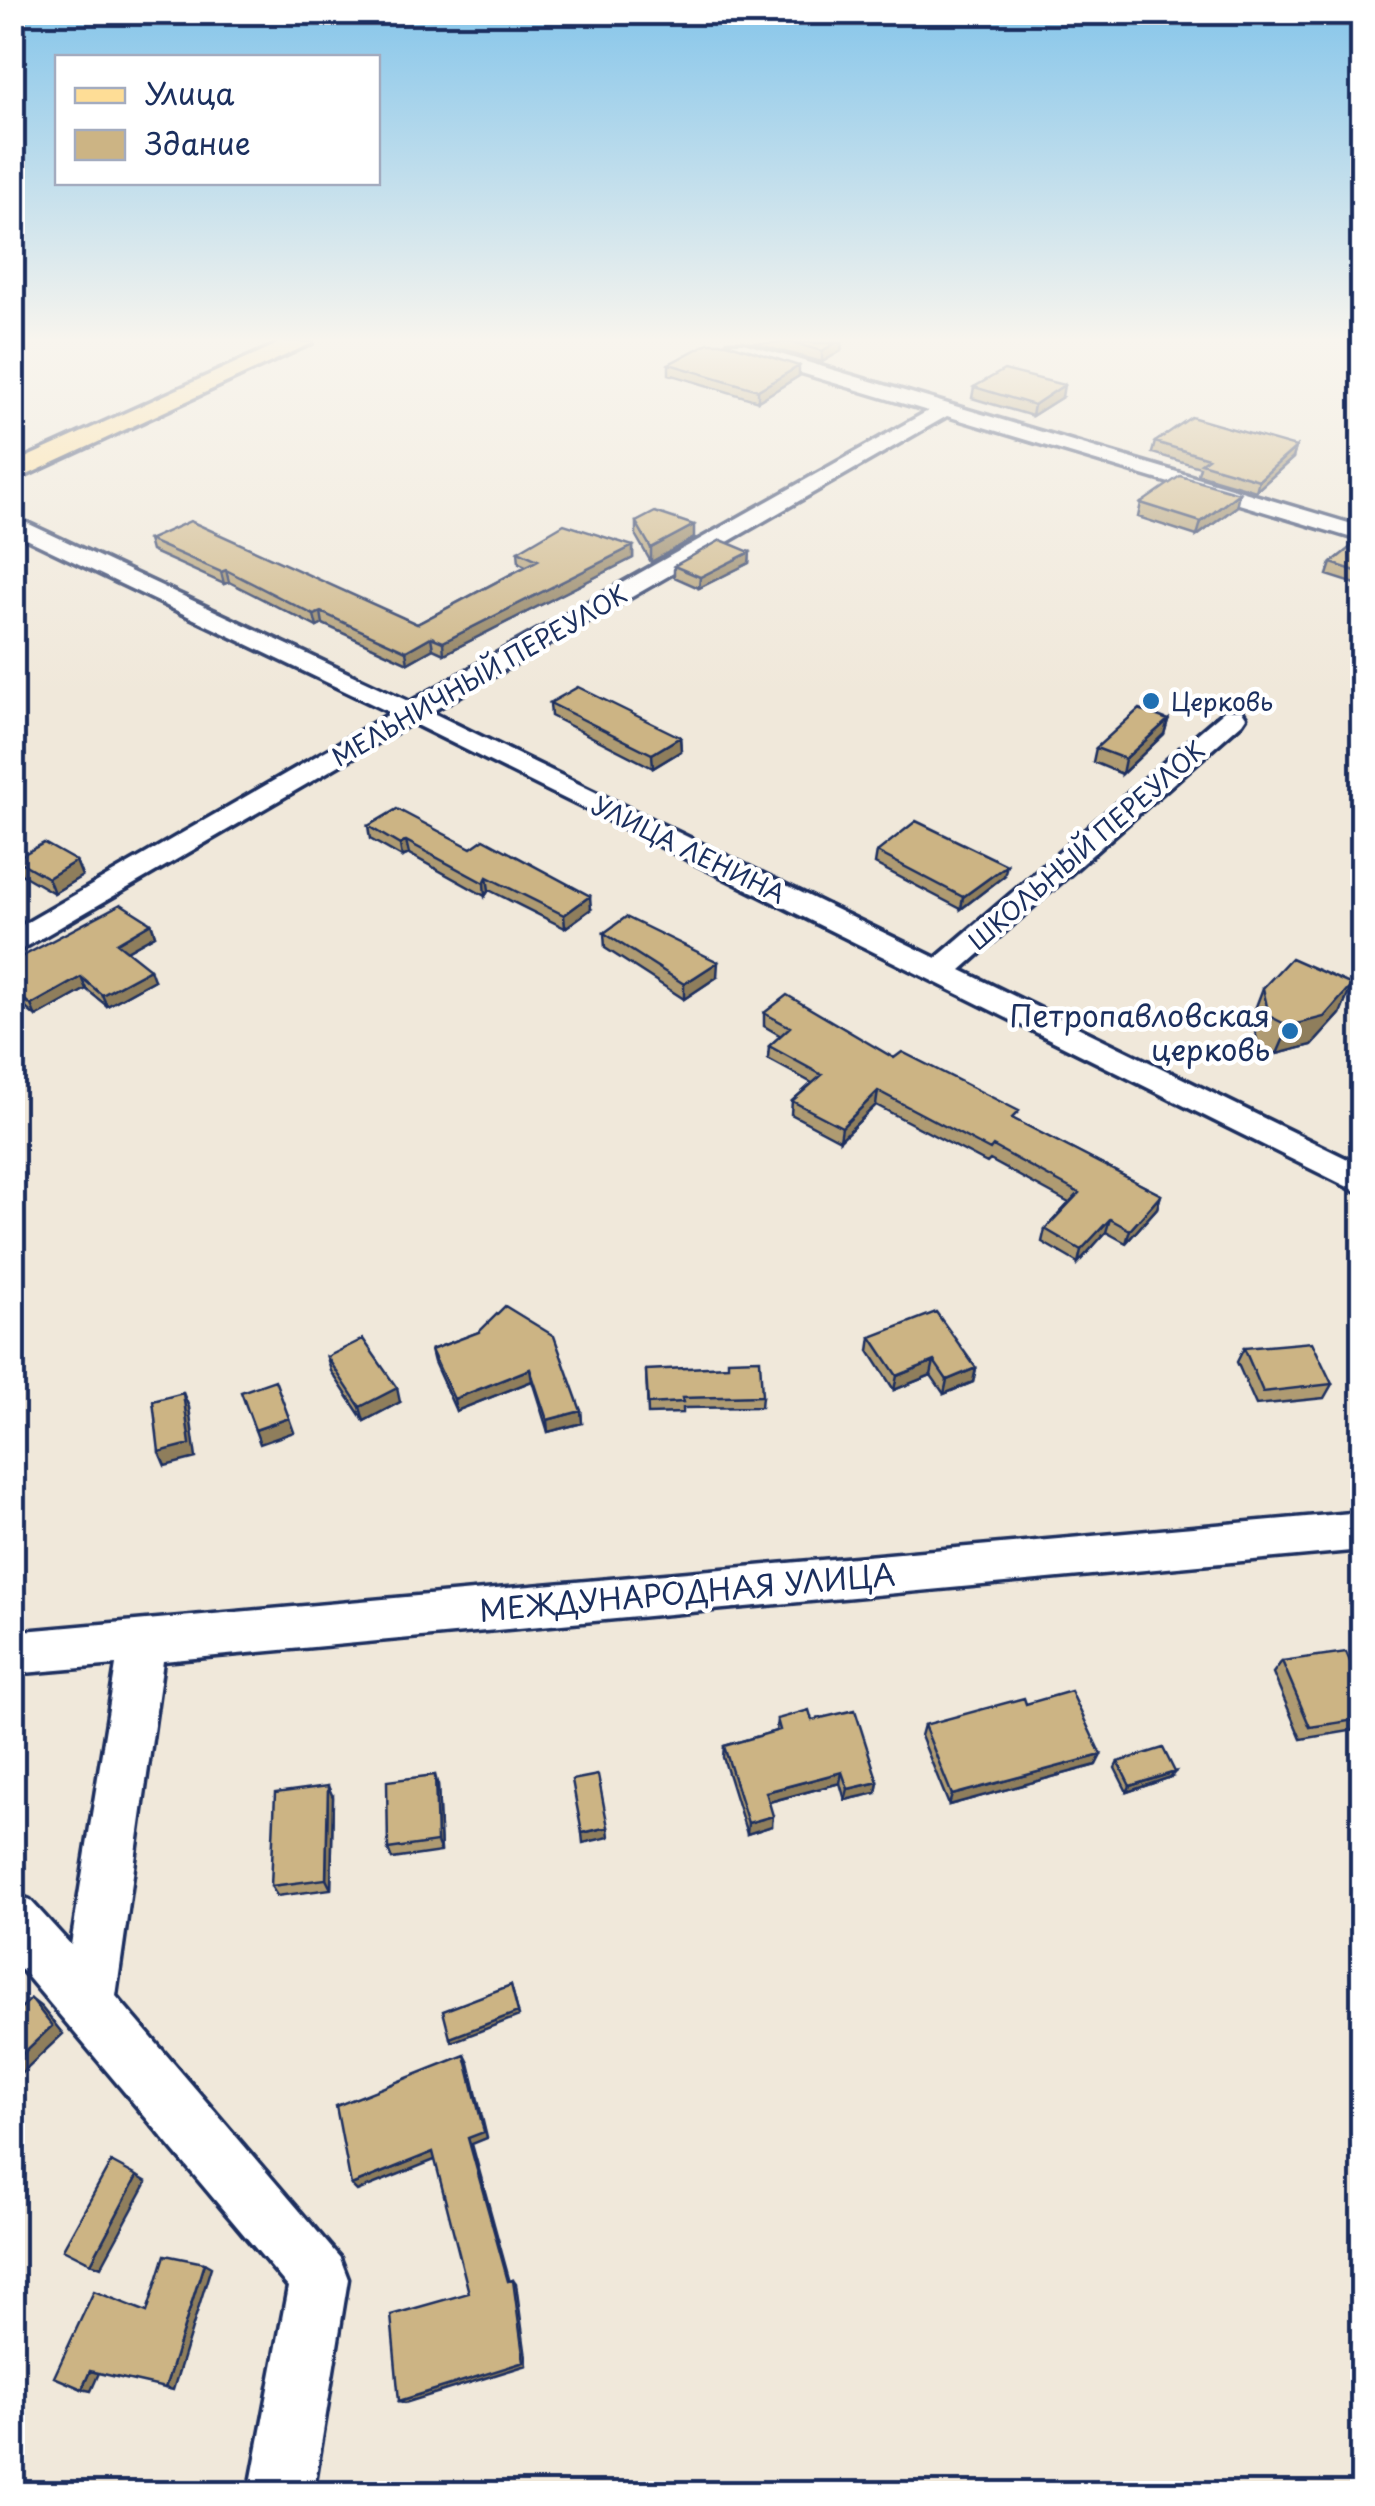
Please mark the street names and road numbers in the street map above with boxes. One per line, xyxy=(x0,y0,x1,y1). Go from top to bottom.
street label: МЕЛЬНИЧНЫЙ ПЕРЕУЛОК xyxy=(324,575,634,775)
street label: ШКОЛЬНЫЙ ПЕРЕУЛОК xyxy=(959,731,1213,959)
street label: УЛИЦА ЛЕНИНА xyxy=(586,786,792,912)
street label: МЕЖДУНАРОДНАЯ УЛИЦА xyxy=(477,1550,897,1632)

